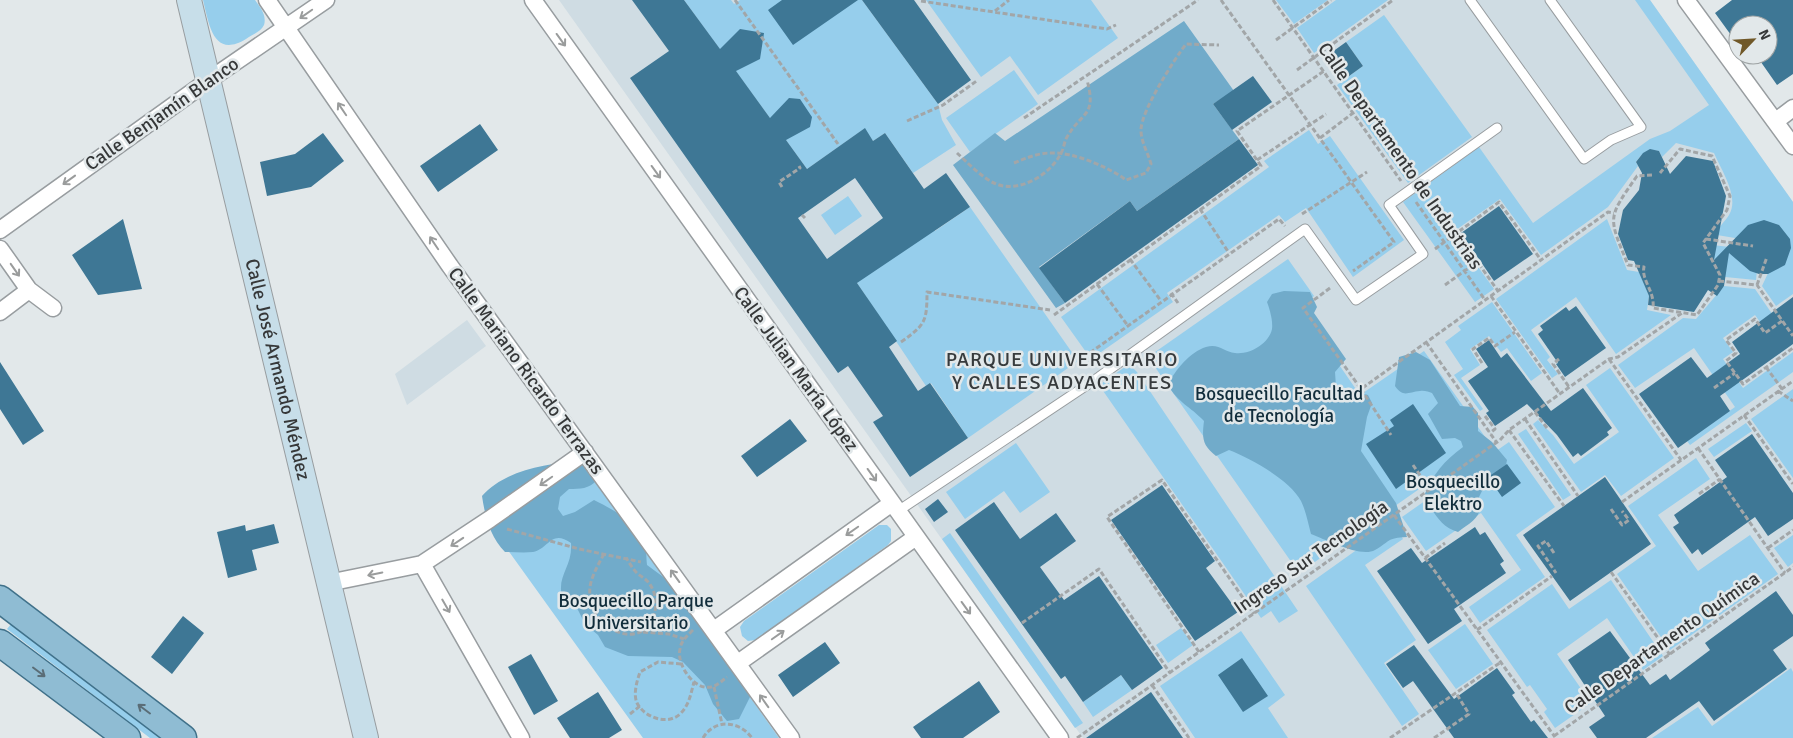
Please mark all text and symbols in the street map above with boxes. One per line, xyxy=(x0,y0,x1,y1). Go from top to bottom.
one-way arrow xyxy=(299,9,313,19)
north arrow xyxy=(1728,15,1778,65)
text: N xyxy=(1755,27,1774,43)
one-way arrow xyxy=(556,33,567,46)
street label: Calle Departamento de Industrias xyxy=(1312,38,1488,274)
street label: Calle Benjamín Blanco xyxy=(80,52,244,176)
one-way arrow xyxy=(337,102,347,116)
one-way arrow xyxy=(651,165,661,179)
one-way arrow xyxy=(63,175,77,185)
one-way arrow xyxy=(429,236,439,250)
street label: Calle José Armando Méndez xyxy=(239,256,316,483)
one-way arrow xyxy=(10,262,20,276)
street label: Calle Mariano Ricardo Terrazas xyxy=(443,263,609,479)
street label: Calle Julian María López xyxy=(728,282,864,456)
district label: PARQUE UNIVERSITARIO Y CALLES ADYACENTES xyxy=(946,347,1178,395)
park label: Bosquecillo Facultad de Tecnología xyxy=(1195,382,1363,428)
one-way arrow xyxy=(867,468,877,482)
park label: Bosquecillo Elektro xyxy=(1406,470,1500,516)
one-way arrow xyxy=(539,476,553,486)
street label: Ingreso Sur Tecnología xyxy=(1229,495,1393,619)
one-way arrow xyxy=(845,526,859,536)
one-way arrow xyxy=(450,537,464,547)
street label: Calle Departamento Química xyxy=(1560,566,1764,720)
one-way arrow xyxy=(368,569,384,579)
one-way arrow xyxy=(670,569,680,583)
park label: Bosquecillo Parque Universitario xyxy=(558,589,714,635)
one-way arrow xyxy=(441,599,451,614)
one-way arrow xyxy=(961,600,972,614)
one-way arrow xyxy=(771,630,785,640)
one-way arrow xyxy=(32,667,46,677)
one-way arrow xyxy=(759,695,770,708)
one-way arrow xyxy=(138,703,151,714)

